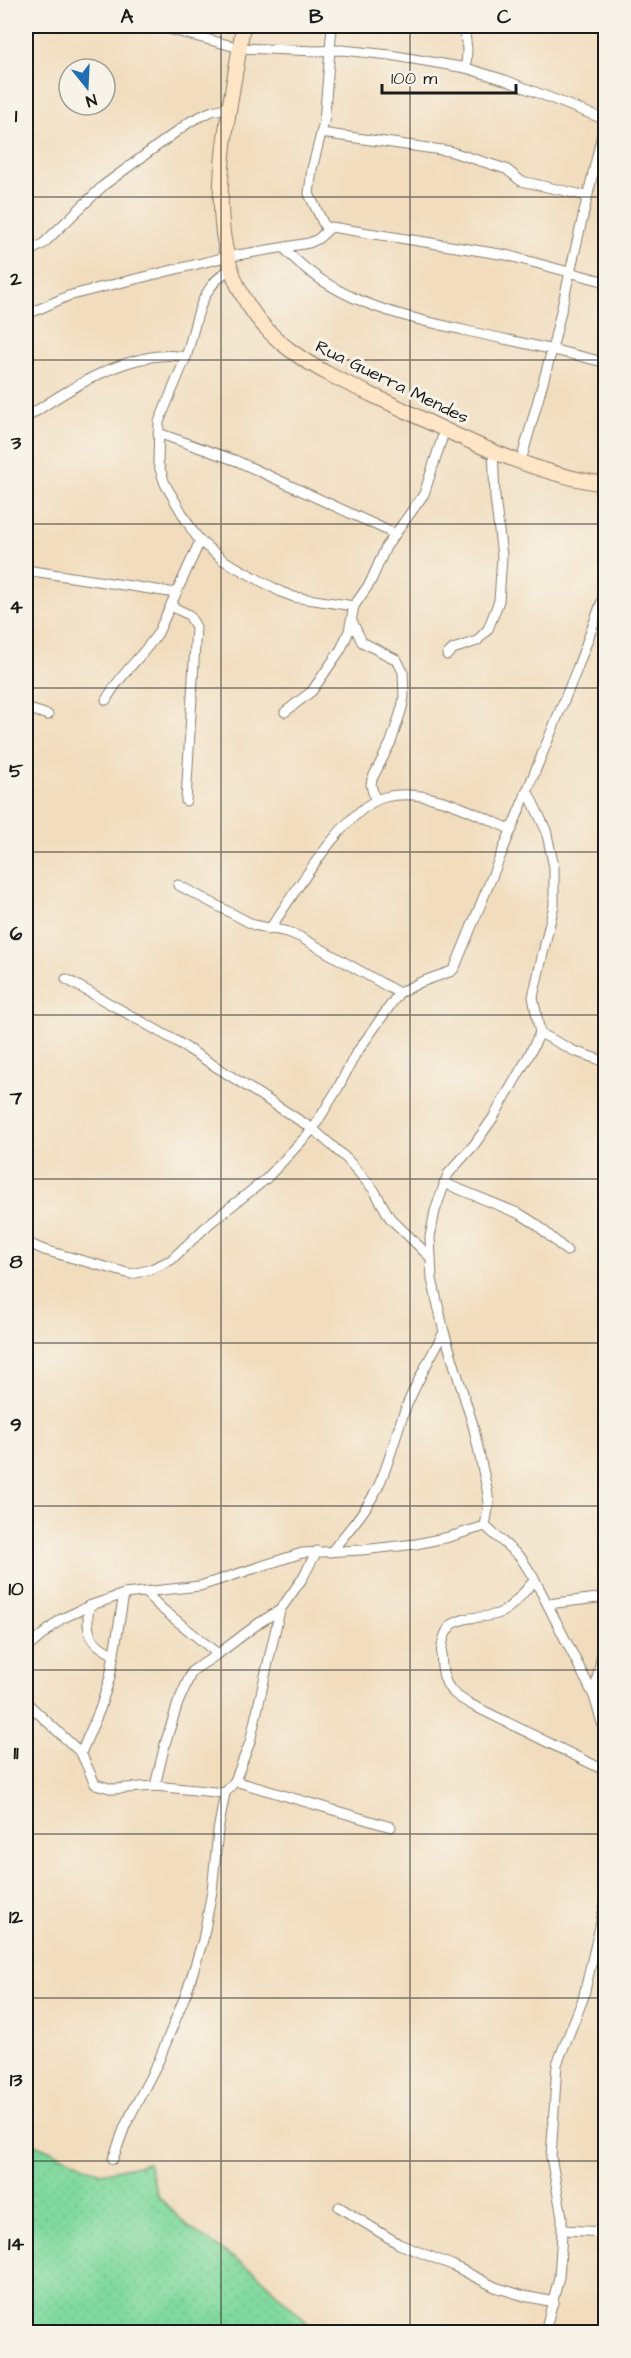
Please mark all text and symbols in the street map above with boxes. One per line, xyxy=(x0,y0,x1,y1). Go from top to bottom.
text: A xyxy=(121,3,134,31)
text: B xyxy=(309,3,324,31)
text: C xyxy=(497,3,512,31)
north arrow xyxy=(57,57,117,117)
scale bar xyxy=(382,57,516,95)
text: 100 m xyxy=(391,66,437,91)
text: N xyxy=(83,88,99,112)
text: 1 xyxy=(15,102,18,130)
text: 2 xyxy=(9,265,22,293)
street label: Rua Guerra Mendes xyxy=(311,334,473,430)
text: 3 xyxy=(10,429,22,457)
text: 4 xyxy=(9,593,23,621)
text: 5 xyxy=(9,757,24,785)
text: 6 xyxy=(10,920,23,948)
text: 7 xyxy=(9,1084,23,1112)
text: 8 xyxy=(10,1248,23,1276)
text: 9 xyxy=(10,1411,22,1439)
text: 10 xyxy=(8,1575,24,1603)
text: 11 xyxy=(13,1739,19,1767)
text: 12 xyxy=(9,1903,24,1931)
text: 13 xyxy=(10,2066,23,2094)
text: 14 xyxy=(8,2230,24,2258)

